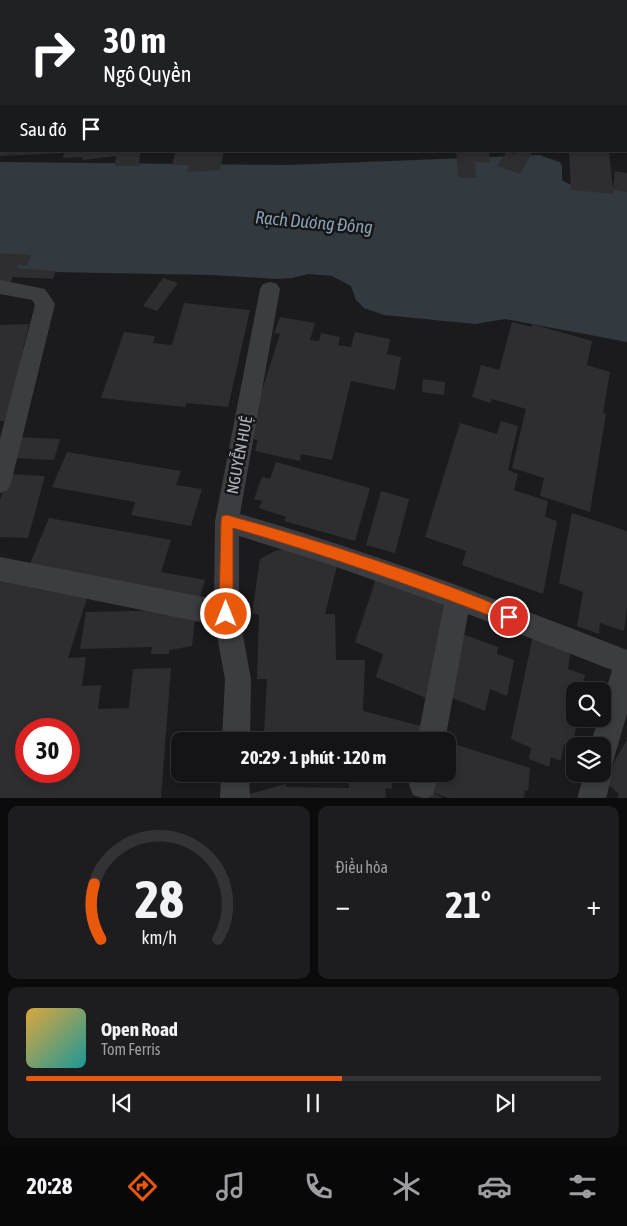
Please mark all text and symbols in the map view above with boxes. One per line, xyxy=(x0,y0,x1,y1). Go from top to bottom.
icon: right xyxy=(20,20,85,85)
text: 30 m xyxy=(103,20,166,60)
text: Ngô Quyền xyxy=(103,61,191,87)
icon: arrive xyxy=(77,115,105,143)
text: Sau đó xyxy=(20,118,67,140)
water label: Rạch Dương Đông xyxy=(254,206,374,238)
street label: NGUYỄN HUỆ xyxy=(221,414,255,495)
position arrow xyxy=(199,587,251,639)
pin xyxy=(488,596,530,638)
icon: arrive xyxy=(495,603,523,631)
map controls xyxy=(566,682,611,782)
button: search xyxy=(566,682,611,727)
speed limit sign: 30 xyxy=(15,718,80,783)
button: layers xyxy=(566,737,611,782)
text: 20:29 · 1 phút · 120 m xyxy=(241,746,386,768)
text: Điều hòa xyxy=(336,858,388,876)
text: 28 xyxy=(134,869,183,929)
text: 21° xyxy=(445,883,491,926)
text: − xyxy=(336,889,350,921)
text: + xyxy=(586,889,601,921)
text: km/h xyxy=(141,927,176,948)
text: Open Road xyxy=(101,1018,178,1040)
text: Tom Ferris xyxy=(101,1040,160,1058)
icon: previous xyxy=(108,1089,136,1117)
icon: pause xyxy=(299,1089,327,1117)
icon: next xyxy=(491,1089,519,1117)
icon: directions xyxy=(125,1169,160,1204)
icon: music xyxy=(213,1169,248,1204)
icon: phone xyxy=(301,1169,336,1204)
icon: climate xyxy=(389,1169,424,1204)
icon: car xyxy=(477,1169,512,1204)
icon: filters xyxy=(565,1169,600,1204)
text: 20:28 xyxy=(27,1173,72,1199)

